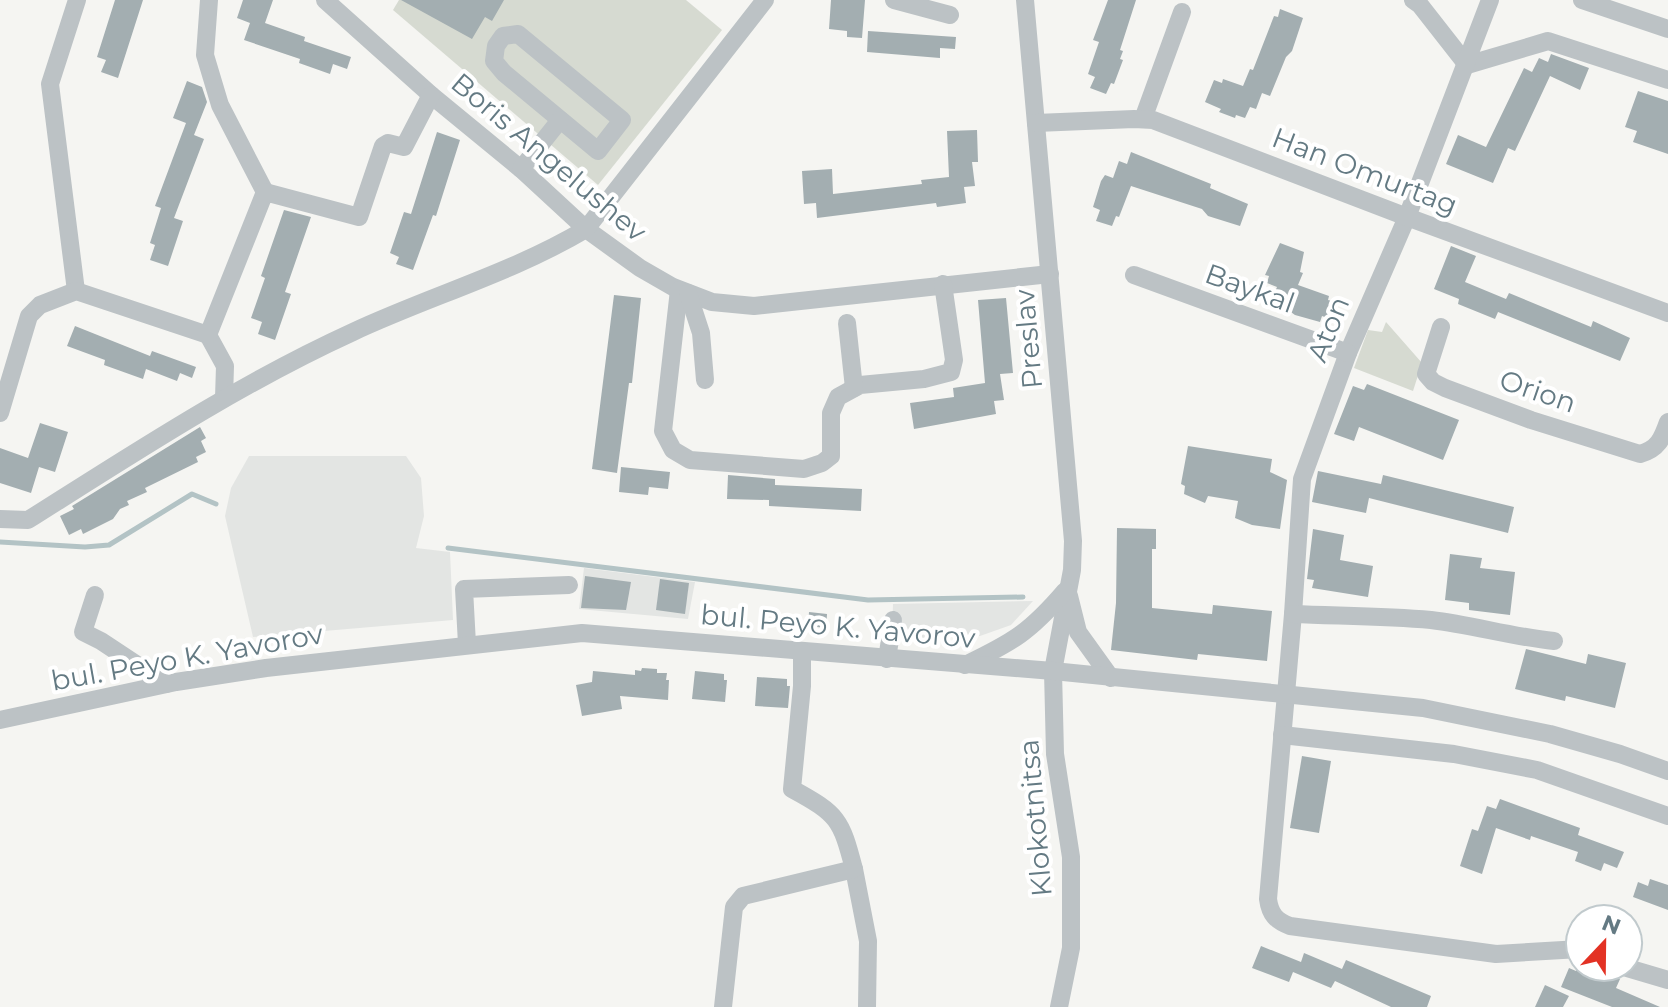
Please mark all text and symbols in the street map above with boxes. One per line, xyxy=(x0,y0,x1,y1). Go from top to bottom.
street label: Boris Angelushev xyxy=(445,66,654,249)
street label: Han Omurtag xyxy=(1268,120,1462,222)
street label: Baykal xyxy=(1201,256,1299,320)
street label: Preslav xyxy=(1007,287,1049,390)
street label: Aton xyxy=(1300,291,1356,367)
street label: Orion xyxy=(1495,362,1581,420)
street label: bul. Peyo K. Yavorov xyxy=(699,597,978,655)
street label: bul. Peyo K. Yavorov xyxy=(48,616,326,698)
street label: Klokotnitsa xyxy=(1011,738,1059,898)
north arrow xyxy=(1564,903,1644,983)
text: N xyxy=(1598,909,1625,941)

